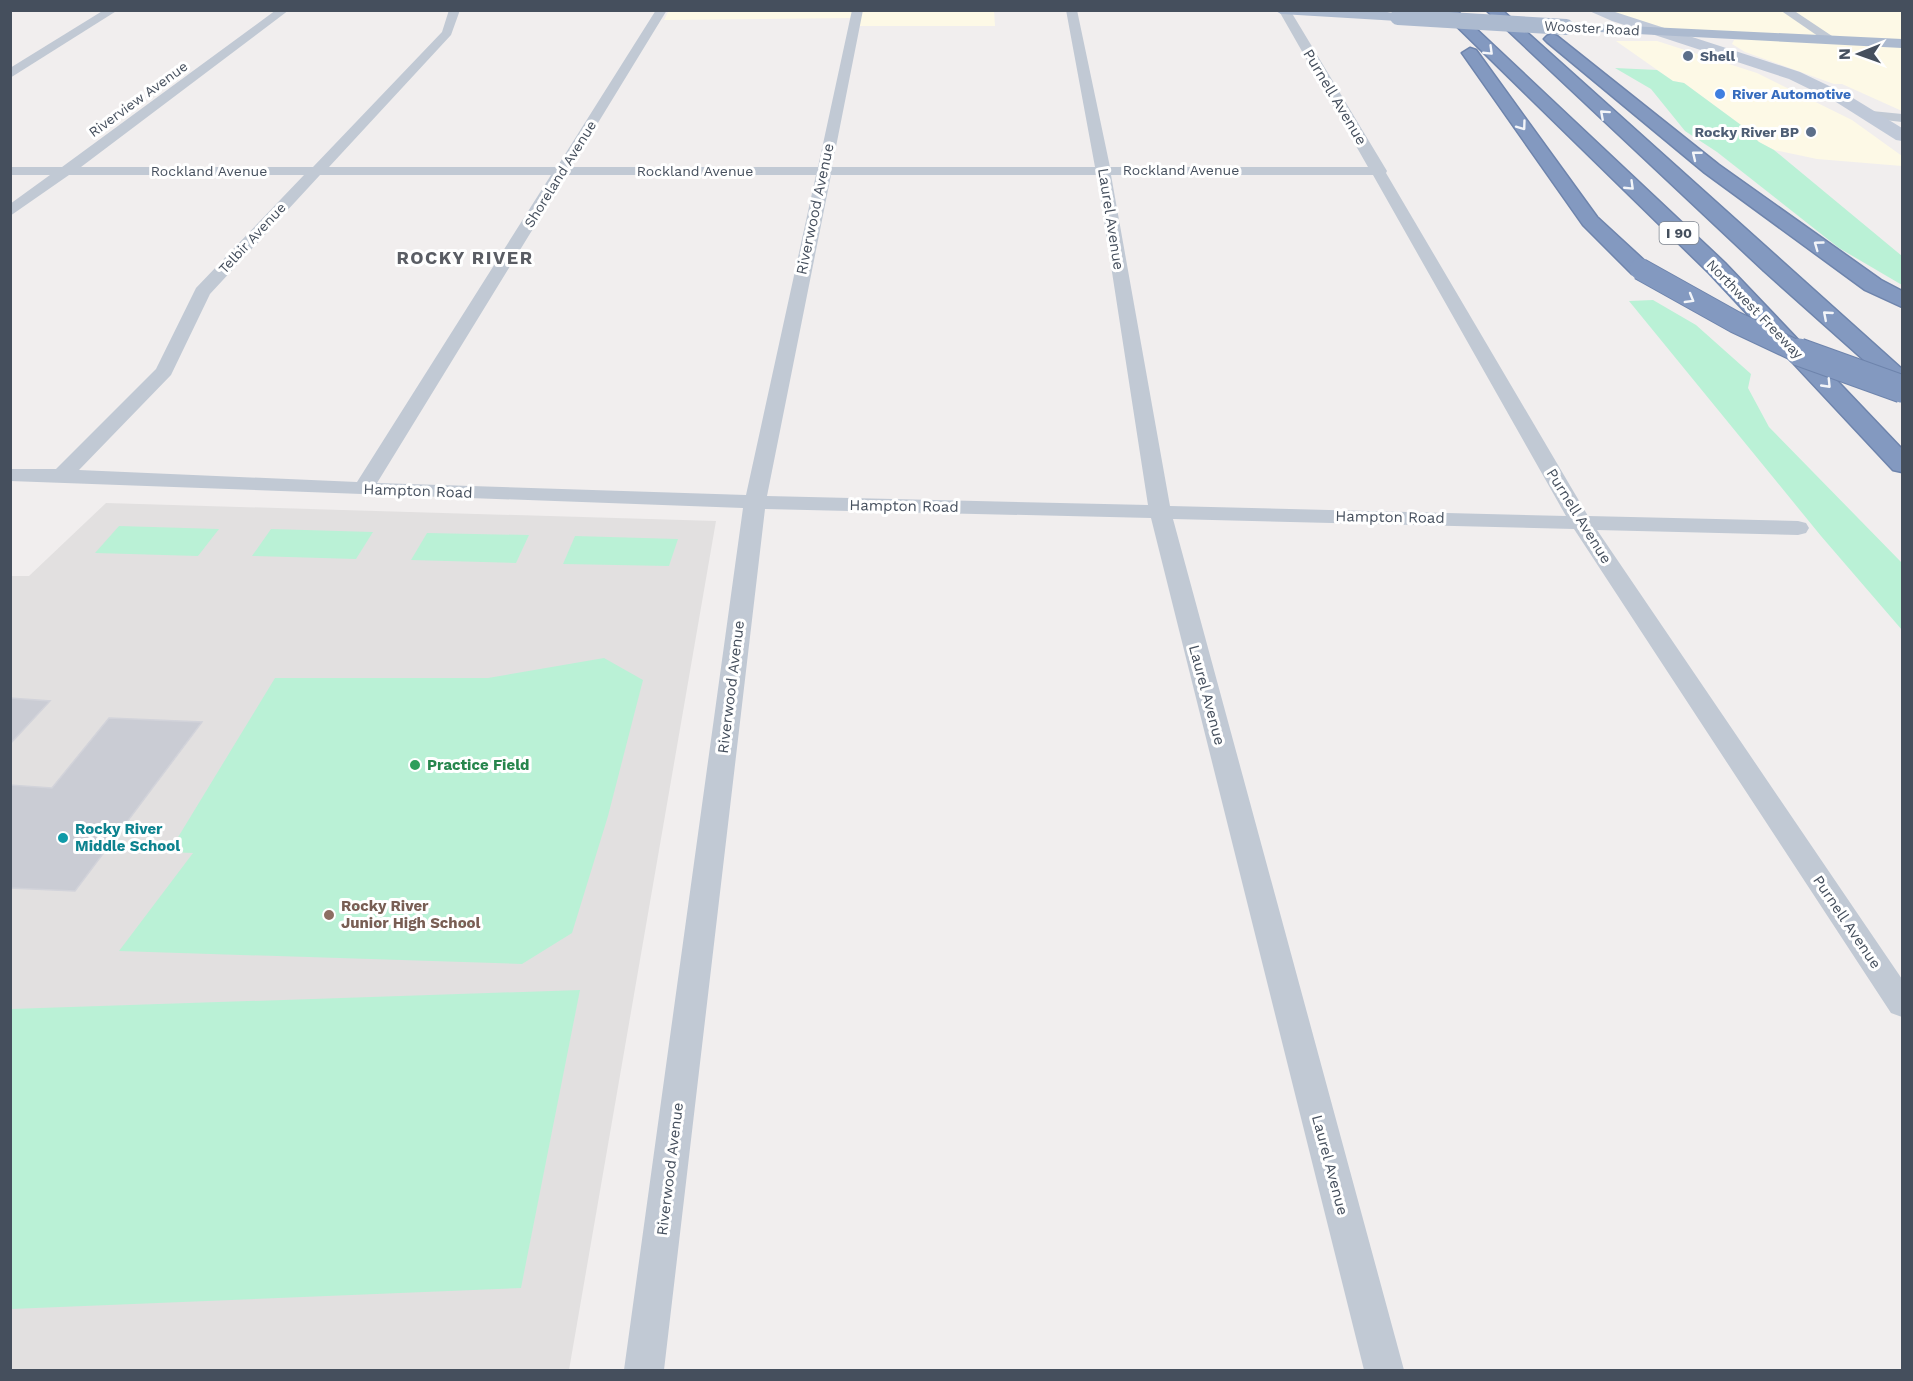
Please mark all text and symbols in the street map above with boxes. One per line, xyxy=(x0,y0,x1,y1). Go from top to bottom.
street label: Wooster Road xyxy=(1544,18,1640,38)
north arrow xyxy=(1829,24,1889,84)
one-way arrow xyxy=(1483,44,1493,55)
street label: Purnell Avenue xyxy=(1299,46,1371,148)
place label: Shell xyxy=(1700,48,1735,64)
text: N xyxy=(1835,48,1854,60)
marker: Shell xyxy=(1681,49,1695,63)
street label: Riverview Avenue xyxy=(86,58,190,140)
place label: River Automotive xyxy=(1732,86,1851,102)
marker: River Automotive xyxy=(1713,87,1727,101)
one-way arrow xyxy=(1600,110,1611,121)
street label: Shoreland Avenue xyxy=(521,118,599,230)
one-way arrow xyxy=(1515,120,1526,131)
place label: Rocky River BP xyxy=(1695,124,1799,140)
marker: Rocky River BP xyxy=(1804,125,1818,139)
street label: Riverwood Avenue xyxy=(792,142,838,276)
one-way arrow xyxy=(1692,152,1703,163)
street label: Rockland Avenue xyxy=(1123,162,1239,178)
street label: Rockland Avenue xyxy=(151,163,267,179)
street label: Rockland Avenue xyxy=(637,163,753,179)
street label: Laurel Avenue xyxy=(1094,167,1128,271)
one-way arrow xyxy=(1623,178,1634,189)
street label: Telbir Avenue xyxy=(215,199,289,277)
road number: I 90 xyxy=(1660,222,1698,244)
one-way arrow xyxy=(1814,242,1825,253)
district label: ROCKY RIVER xyxy=(396,247,534,268)
street label: Northwest Freeway xyxy=(1704,256,1807,362)
one-way arrow xyxy=(1684,292,1695,303)
one-way arrow xyxy=(1823,311,1834,322)
one-way arrow xyxy=(1819,376,1830,387)
street label: Purnell Avenue xyxy=(1543,465,1615,567)
street label: Hampton Road xyxy=(363,480,473,502)
street label: Hampton Road xyxy=(849,496,959,516)
street label: Hampton Road xyxy=(1335,507,1445,527)
street label: Riverwood Avenue xyxy=(714,620,748,754)
street label: Laurel Avenue xyxy=(1185,643,1229,747)
place label: Practice Field xyxy=(427,756,529,774)
marker: Practice Field xyxy=(408,758,422,772)
place label: Rocky River Middle School xyxy=(75,820,180,855)
marker: Rocky River Middle School xyxy=(56,831,70,845)
street label: Purnell Avenue xyxy=(1809,872,1885,972)
place label: Rocky River Junior High School xyxy=(341,897,481,932)
marker: Rocky River Junior High School xyxy=(322,908,336,922)
street label: Riverwood Avenue xyxy=(653,1102,687,1236)
street label: Laurel Avenue xyxy=(1308,1113,1352,1217)

